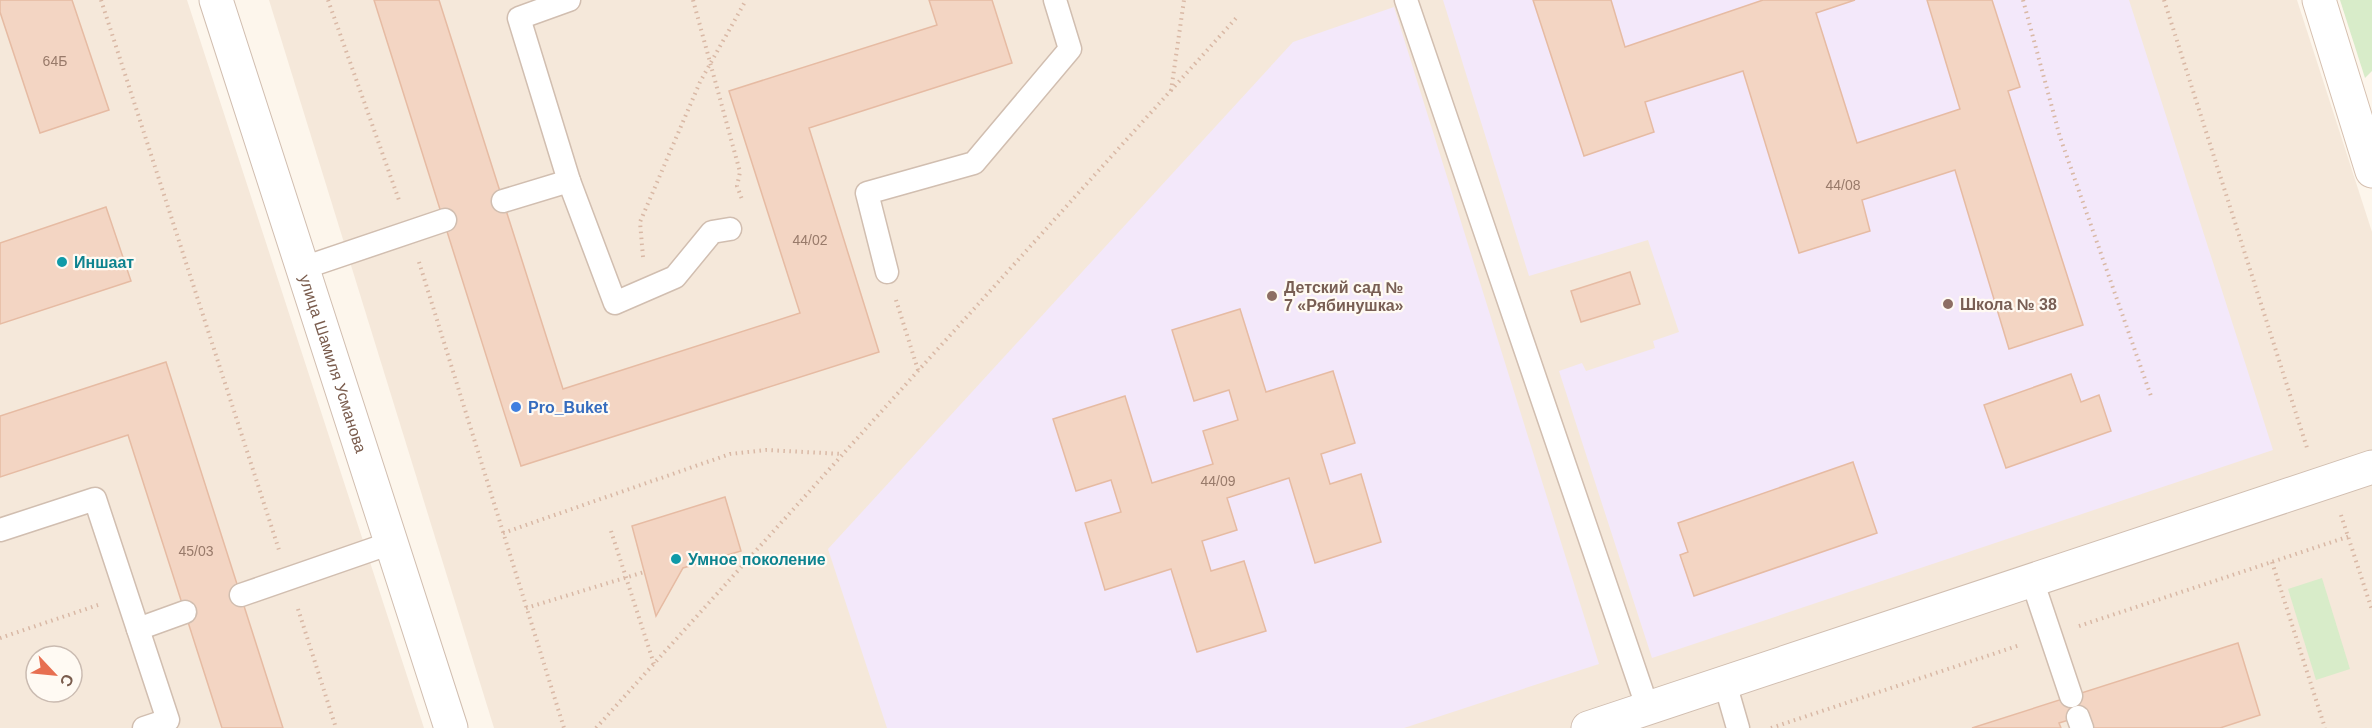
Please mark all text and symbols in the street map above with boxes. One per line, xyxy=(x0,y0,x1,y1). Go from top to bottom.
house number: 64Б xyxy=(43,53,67,69)
house number: 44/08 xyxy=(1825,177,1861,193)
house number: 44/02 xyxy=(792,232,828,248)
place label: Иншаат xyxy=(74,254,134,271)
marker: Иншаат xyxy=(55,255,69,269)
street label: улица Шамиля Усманова xyxy=(296,272,370,455)
place label: Детский сад № 7 «Рябинушка» xyxy=(1284,279,1404,314)
marker: Детский сад № 7 «Рябинушка» xyxy=(1265,289,1279,303)
place label: Школа № 38 xyxy=(1960,296,2057,313)
marker: Школа № 38 xyxy=(1941,297,1955,311)
place label: Pro_Buket xyxy=(528,399,609,416)
marker: Pro_Buket xyxy=(509,400,523,414)
house number: 44/09 xyxy=(1200,473,1236,489)
house number: 45/03 xyxy=(178,543,214,559)
place label: Умное поколение xyxy=(688,551,826,568)
marker: Умное поколение xyxy=(669,552,683,566)
north arrow xyxy=(24,644,84,704)
text: С xyxy=(57,671,77,690)

